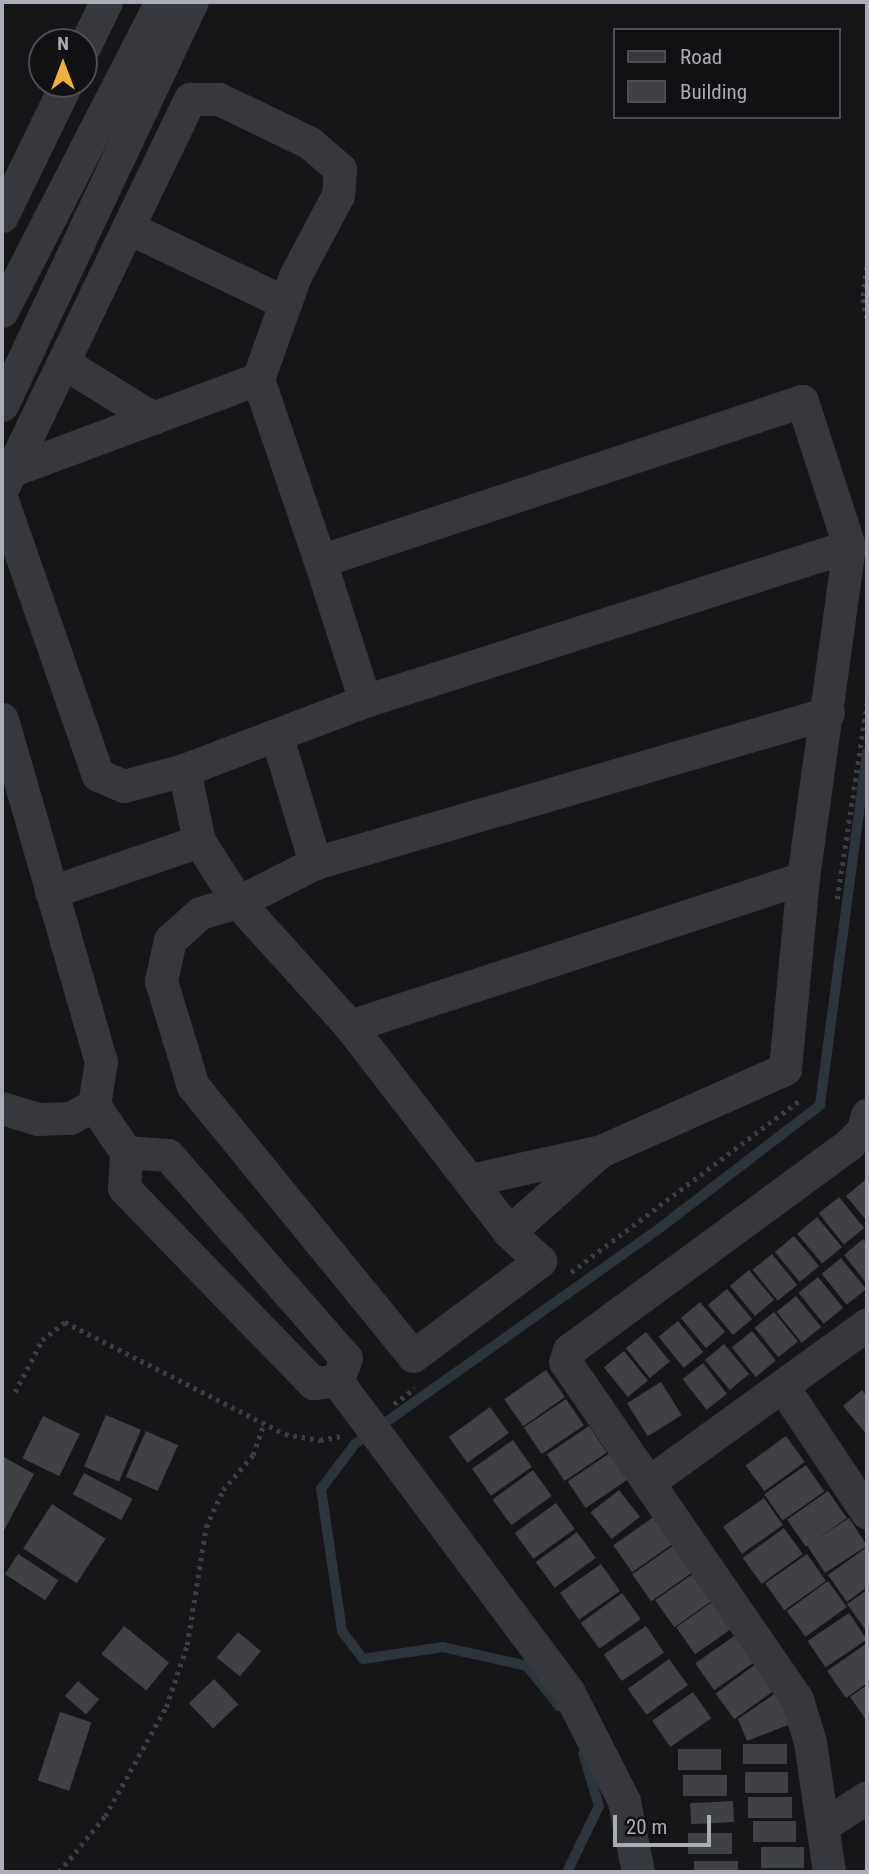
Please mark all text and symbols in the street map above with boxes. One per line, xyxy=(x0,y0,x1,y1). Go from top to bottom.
north arrow xyxy=(28,28,98,98)
legend xyxy=(614,28,841,119)
text: N xyxy=(57,32,69,55)
text: Road xyxy=(680,45,722,69)
text: Building xyxy=(680,80,747,104)
scale bar xyxy=(617,1800,715,1844)
text: 20 m xyxy=(626,1815,667,1839)

